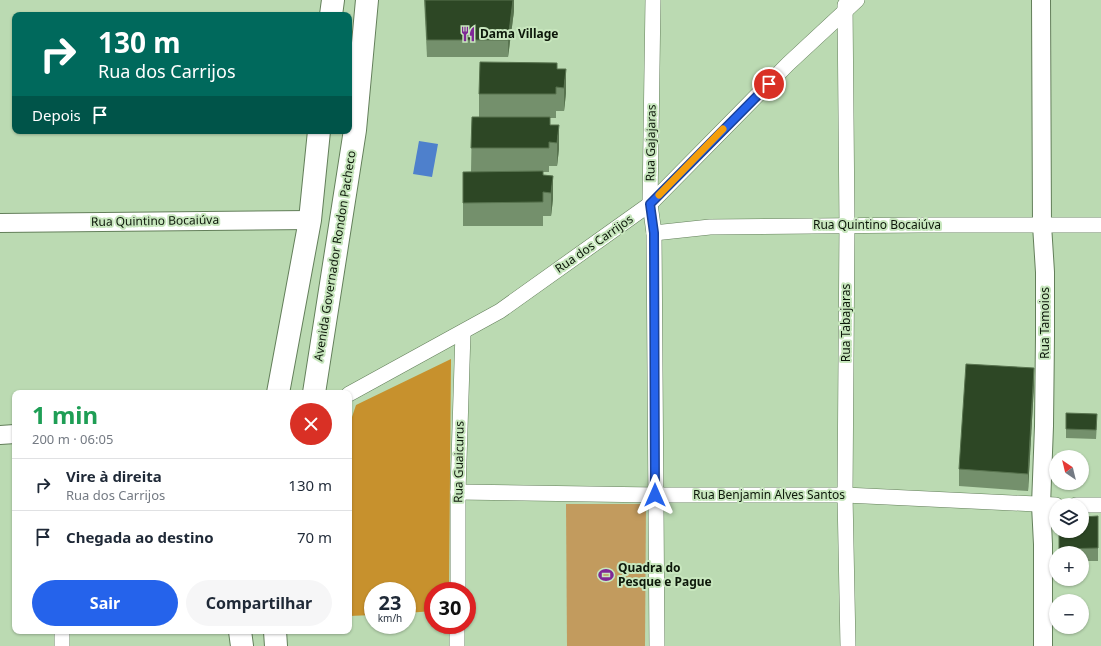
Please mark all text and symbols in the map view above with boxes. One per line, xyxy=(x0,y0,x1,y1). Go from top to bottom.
text: 130 m xyxy=(98,23,181,61)
restaurant icon: Dama Village xyxy=(459,25,477,43)
place label: Dama Village xyxy=(480,25,558,42)
icon: right xyxy=(32,28,84,80)
text: Rua dos Carrijos xyxy=(98,59,236,83)
pin xyxy=(752,67,786,101)
icon: arrive xyxy=(758,73,780,95)
icon: arrive xyxy=(89,104,111,126)
street label: Rua Gajajaras xyxy=(641,104,660,182)
text: Depois xyxy=(32,105,81,125)
street label: Avenida Governador Rondon Pacheco xyxy=(309,149,360,362)
street label: Rua dos Carrijos xyxy=(551,210,636,277)
street label: Rua Quintino Bocaiúva xyxy=(91,211,219,230)
street label: Rua Quintino Bocaiúva xyxy=(813,216,941,233)
street label: Rua Tabajaras xyxy=(837,284,854,362)
street label: Rua Tamoios xyxy=(1036,287,1053,359)
text: 1 min xyxy=(32,398,98,431)
button: close xyxy=(290,403,332,445)
street label: Rua Guaicurus xyxy=(449,421,468,503)
text: 200 m · 06:05 xyxy=(32,430,113,448)
north arrow xyxy=(1049,450,1089,490)
map controls xyxy=(1049,450,1089,634)
text: Vire à direita xyxy=(66,466,162,486)
icon: right xyxy=(32,474,54,496)
position arrow xyxy=(634,474,676,516)
text: 130 m xyxy=(288,475,332,495)
text: Rua dos Carrijos xyxy=(66,486,165,504)
street label: Rua Benjamin Alves Santos xyxy=(693,486,845,503)
button: layers xyxy=(1049,498,1089,538)
icon: arrive xyxy=(32,526,54,548)
text: Chegada ao destino xyxy=(66,527,214,547)
text: 70 m xyxy=(297,527,332,547)
button: + xyxy=(1049,546,1089,586)
place label: Quadra do Pesque e Pague xyxy=(618,559,712,590)
sports icon: Quadra do Pesque e Pague xyxy=(597,566,615,584)
button: Sair xyxy=(32,580,178,626)
button: Compartilhar xyxy=(186,580,332,626)
speed limit sign: 30 xyxy=(424,582,476,634)
text: 23 xyxy=(379,589,401,616)
button: − xyxy=(1049,594,1089,634)
text: km/h xyxy=(378,611,402,625)

